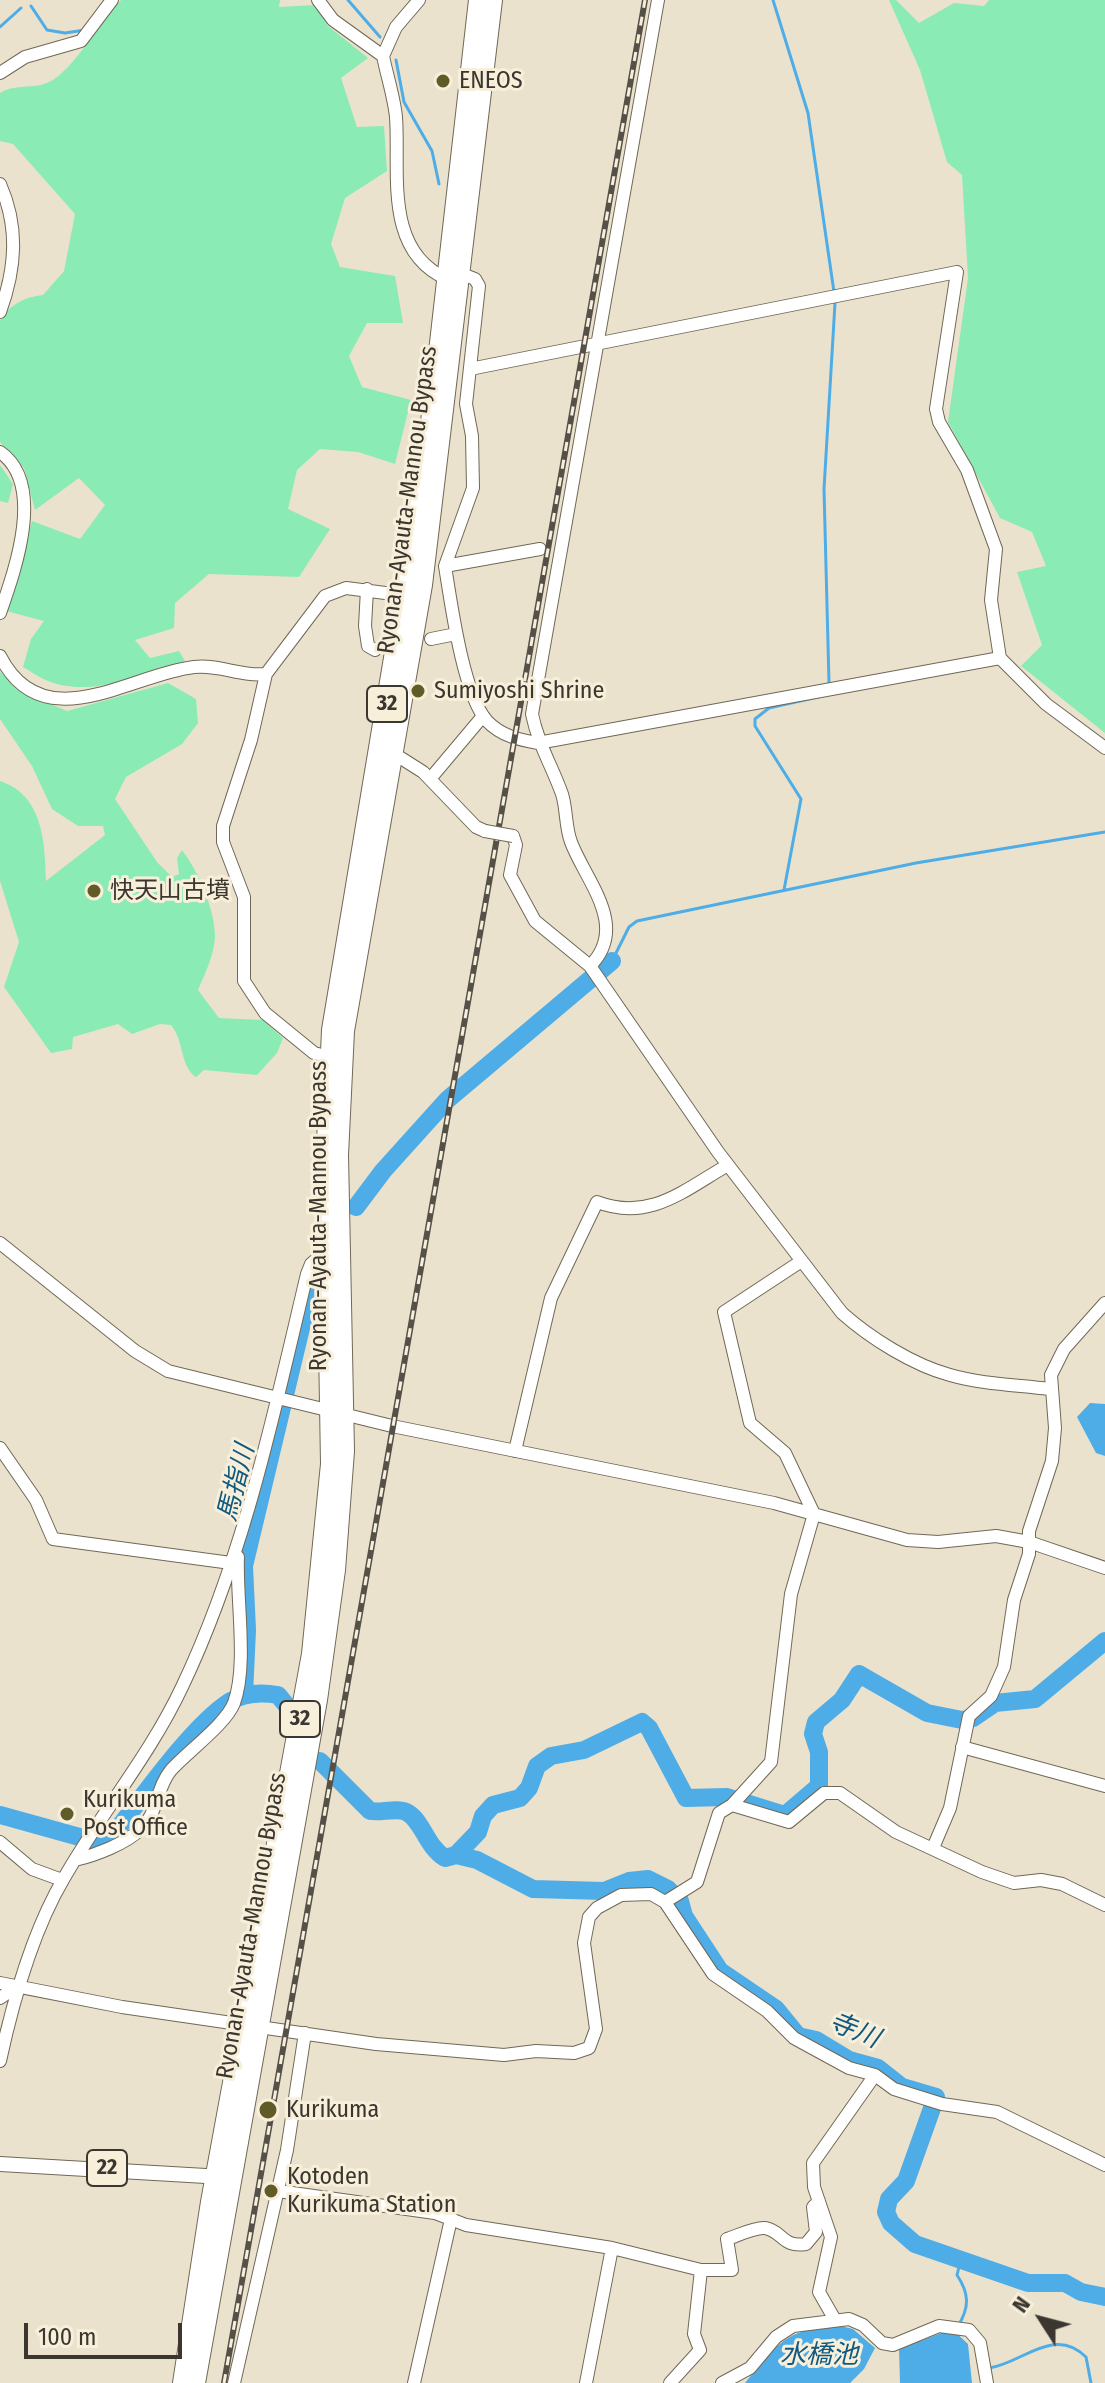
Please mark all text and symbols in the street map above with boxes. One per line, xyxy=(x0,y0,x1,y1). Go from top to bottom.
place label: ENEOS xyxy=(459,67,523,95)
marker: ENEOS xyxy=(434,72,452,90)
street label: Ryonan-Ayauta-Mannou Bypass xyxy=(372,344,444,656)
place label: Sumiyoshi Shrine xyxy=(434,677,604,705)
marker: Sumiyoshi Shrine xyxy=(409,682,427,700)
road number: 32 xyxy=(367,686,407,722)
place label: 快天山古墳 xyxy=(110,877,230,905)
marker: 快天山古墳 xyxy=(85,882,103,900)
street label: Ryonan-Ayauta-Mannou Bypass xyxy=(305,1061,333,1371)
water label: 馬指川 xyxy=(212,1441,262,1525)
road number: 32 xyxy=(280,1701,320,1737)
street label: Ryonan-Ayauta-Mannou Bypass xyxy=(211,1771,293,2081)
place label: Kurikuma Post Office xyxy=(83,1786,188,1842)
marker: Kurikuma Post Office xyxy=(58,1805,76,1823)
water label: 寺川 xyxy=(824,2007,884,2055)
place label: Kurikuma xyxy=(286,2096,379,2124)
marker: Kurikuma xyxy=(257,2099,279,2121)
road number: 22 xyxy=(87,2150,127,2186)
place label: Kotoden Kurikuma Station xyxy=(287,2163,456,2219)
marker: Kotoden Kurikuma Station xyxy=(262,2182,280,2200)
north arrow xyxy=(1001,2279,1081,2359)
text: N xyxy=(1006,2291,1036,2318)
scale bar xyxy=(28,2307,186,2357)
text: 100 m xyxy=(38,2323,96,2351)
water label: 水橋池 xyxy=(780,2340,858,2372)

